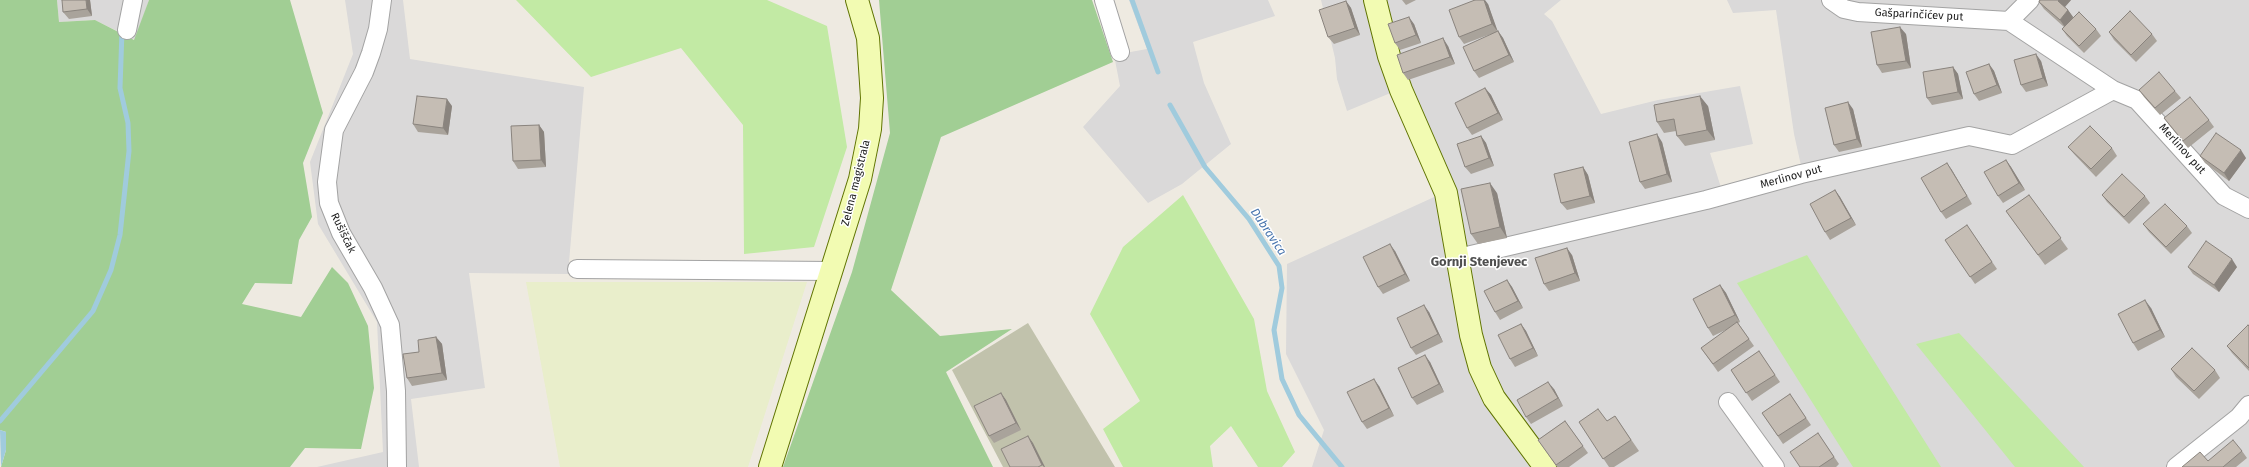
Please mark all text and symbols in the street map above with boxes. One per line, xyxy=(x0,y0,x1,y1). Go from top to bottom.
street label: Gašparinčićev put xyxy=(1874,6,1964,24)
street label: Merlinov put xyxy=(2156,121,2208,177)
street label: Zelena magistrala xyxy=(839,139,873,227)
street label: Merlinov put xyxy=(1759,162,1823,192)
water label: Dubravica xyxy=(1247,206,1289,258)
street label: Rušiščak xyxy=(328,211,358,255)
district label: Gornji Stenjevec xyxy=(1431,254,1527,270)

